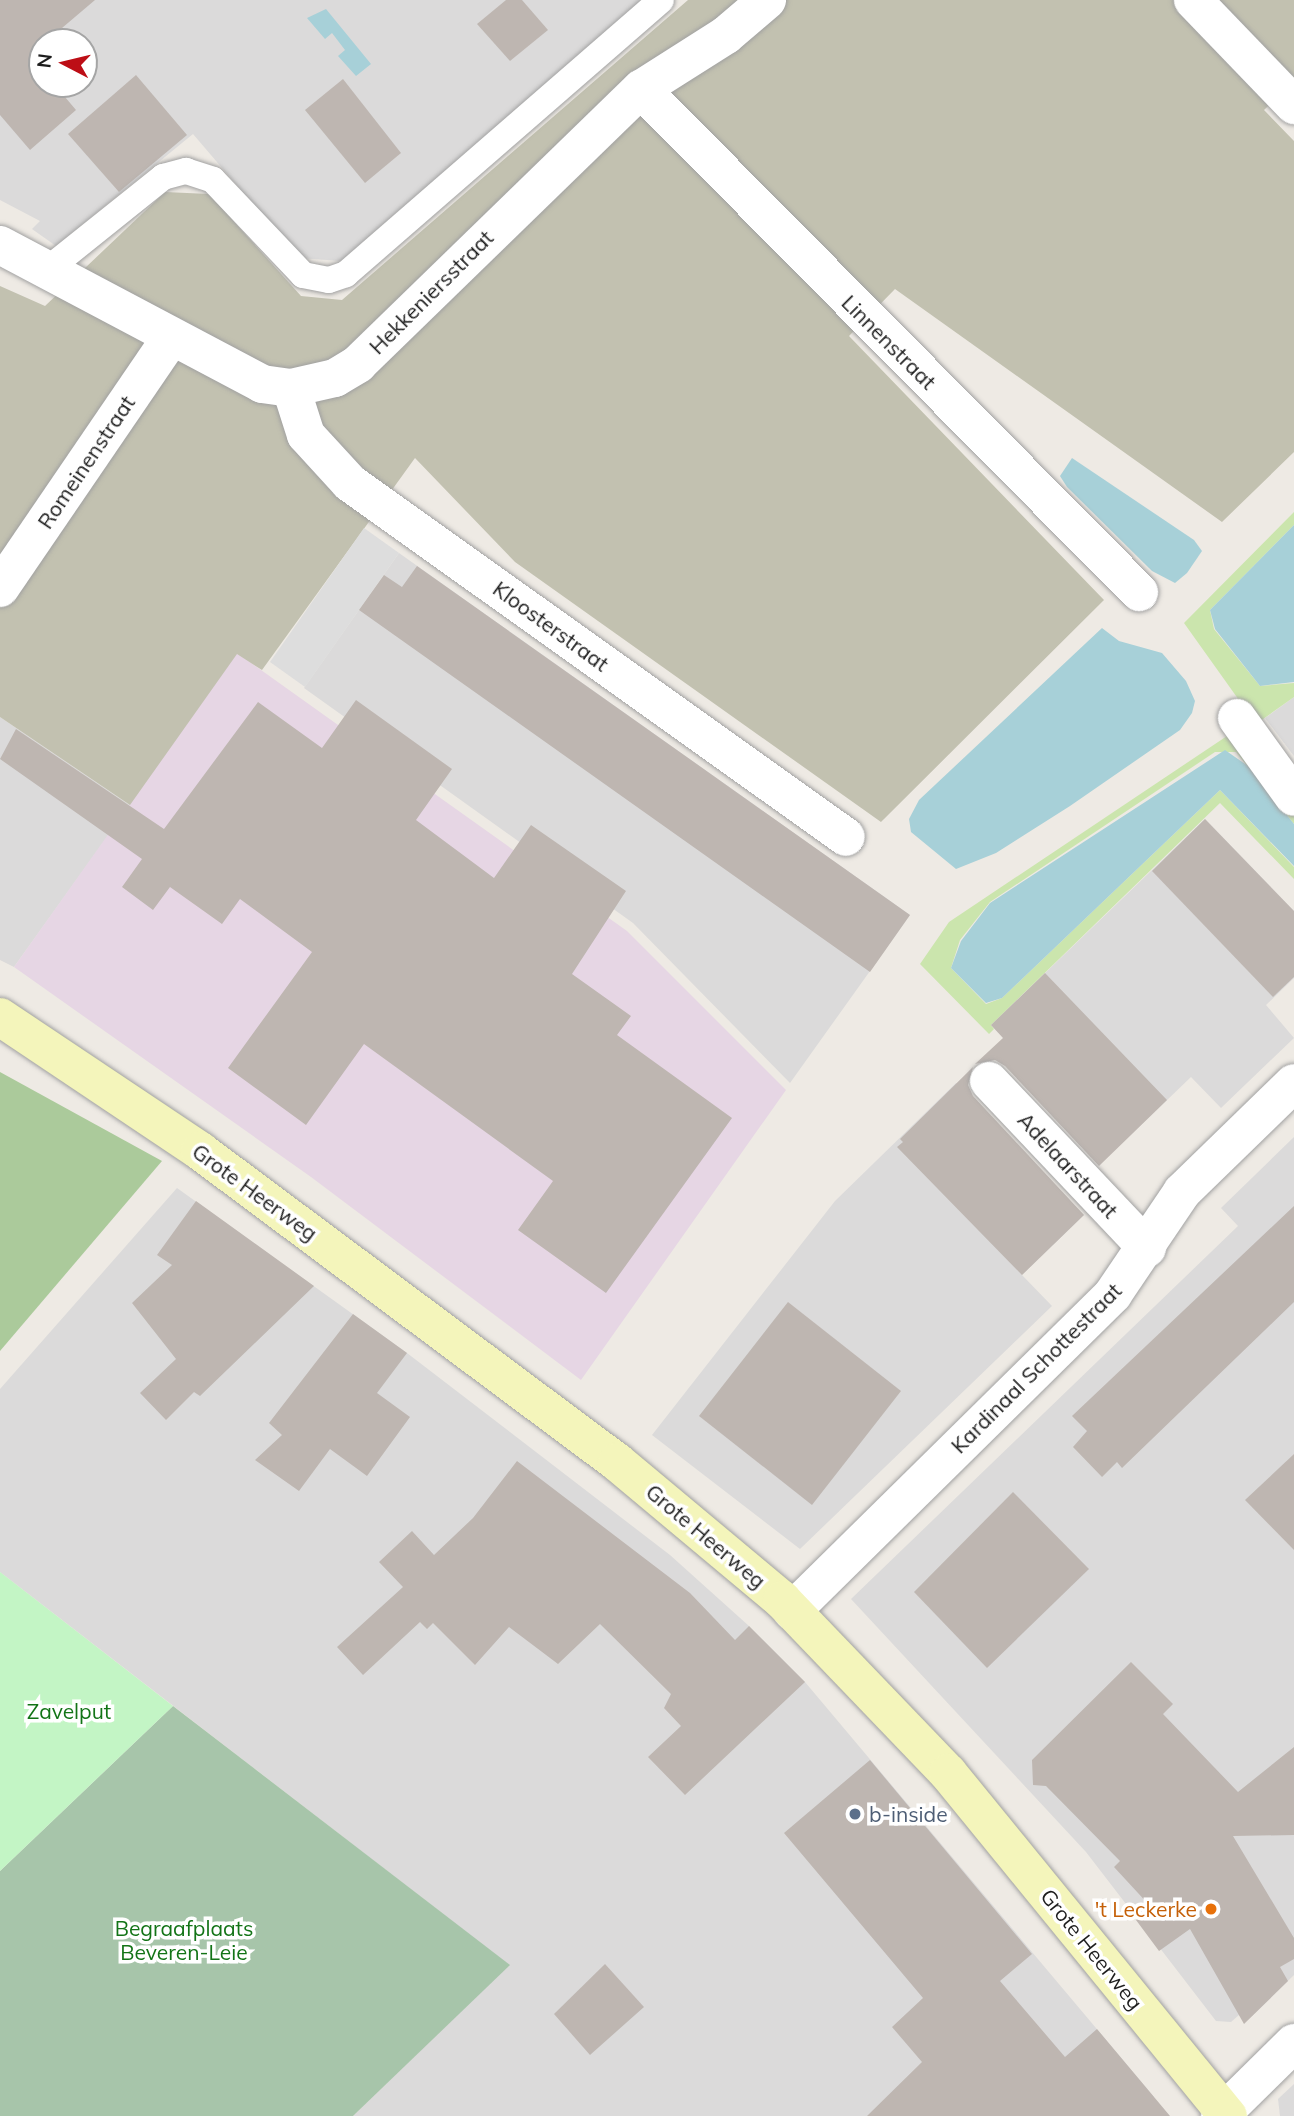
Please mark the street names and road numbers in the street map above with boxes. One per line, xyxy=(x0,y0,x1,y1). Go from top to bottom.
street label: Hekkeniersstraat xyxy=(364,225,498,359)
street label: Linnenstraat xyxy=(837,290,941,394)
street label: Romeinenstraat xyxy=(32,391,140,533)
street label: Kloosterstraat xyxy=(488,576,614,676)
street label: Adelaarstraat xyxy=(1013,1107,1123,1223)
street label: Grote Heerweg xyxy=(188,1138,322,1246)
street label: Kardinaal Schottestraat xyxy=(946,1278,1126,1458)
street label: Grote Heerweg xyxy=(641,1479,771,1593)
street label: Grote Heerweg xyxy=(1036,1883,1148,2015)

